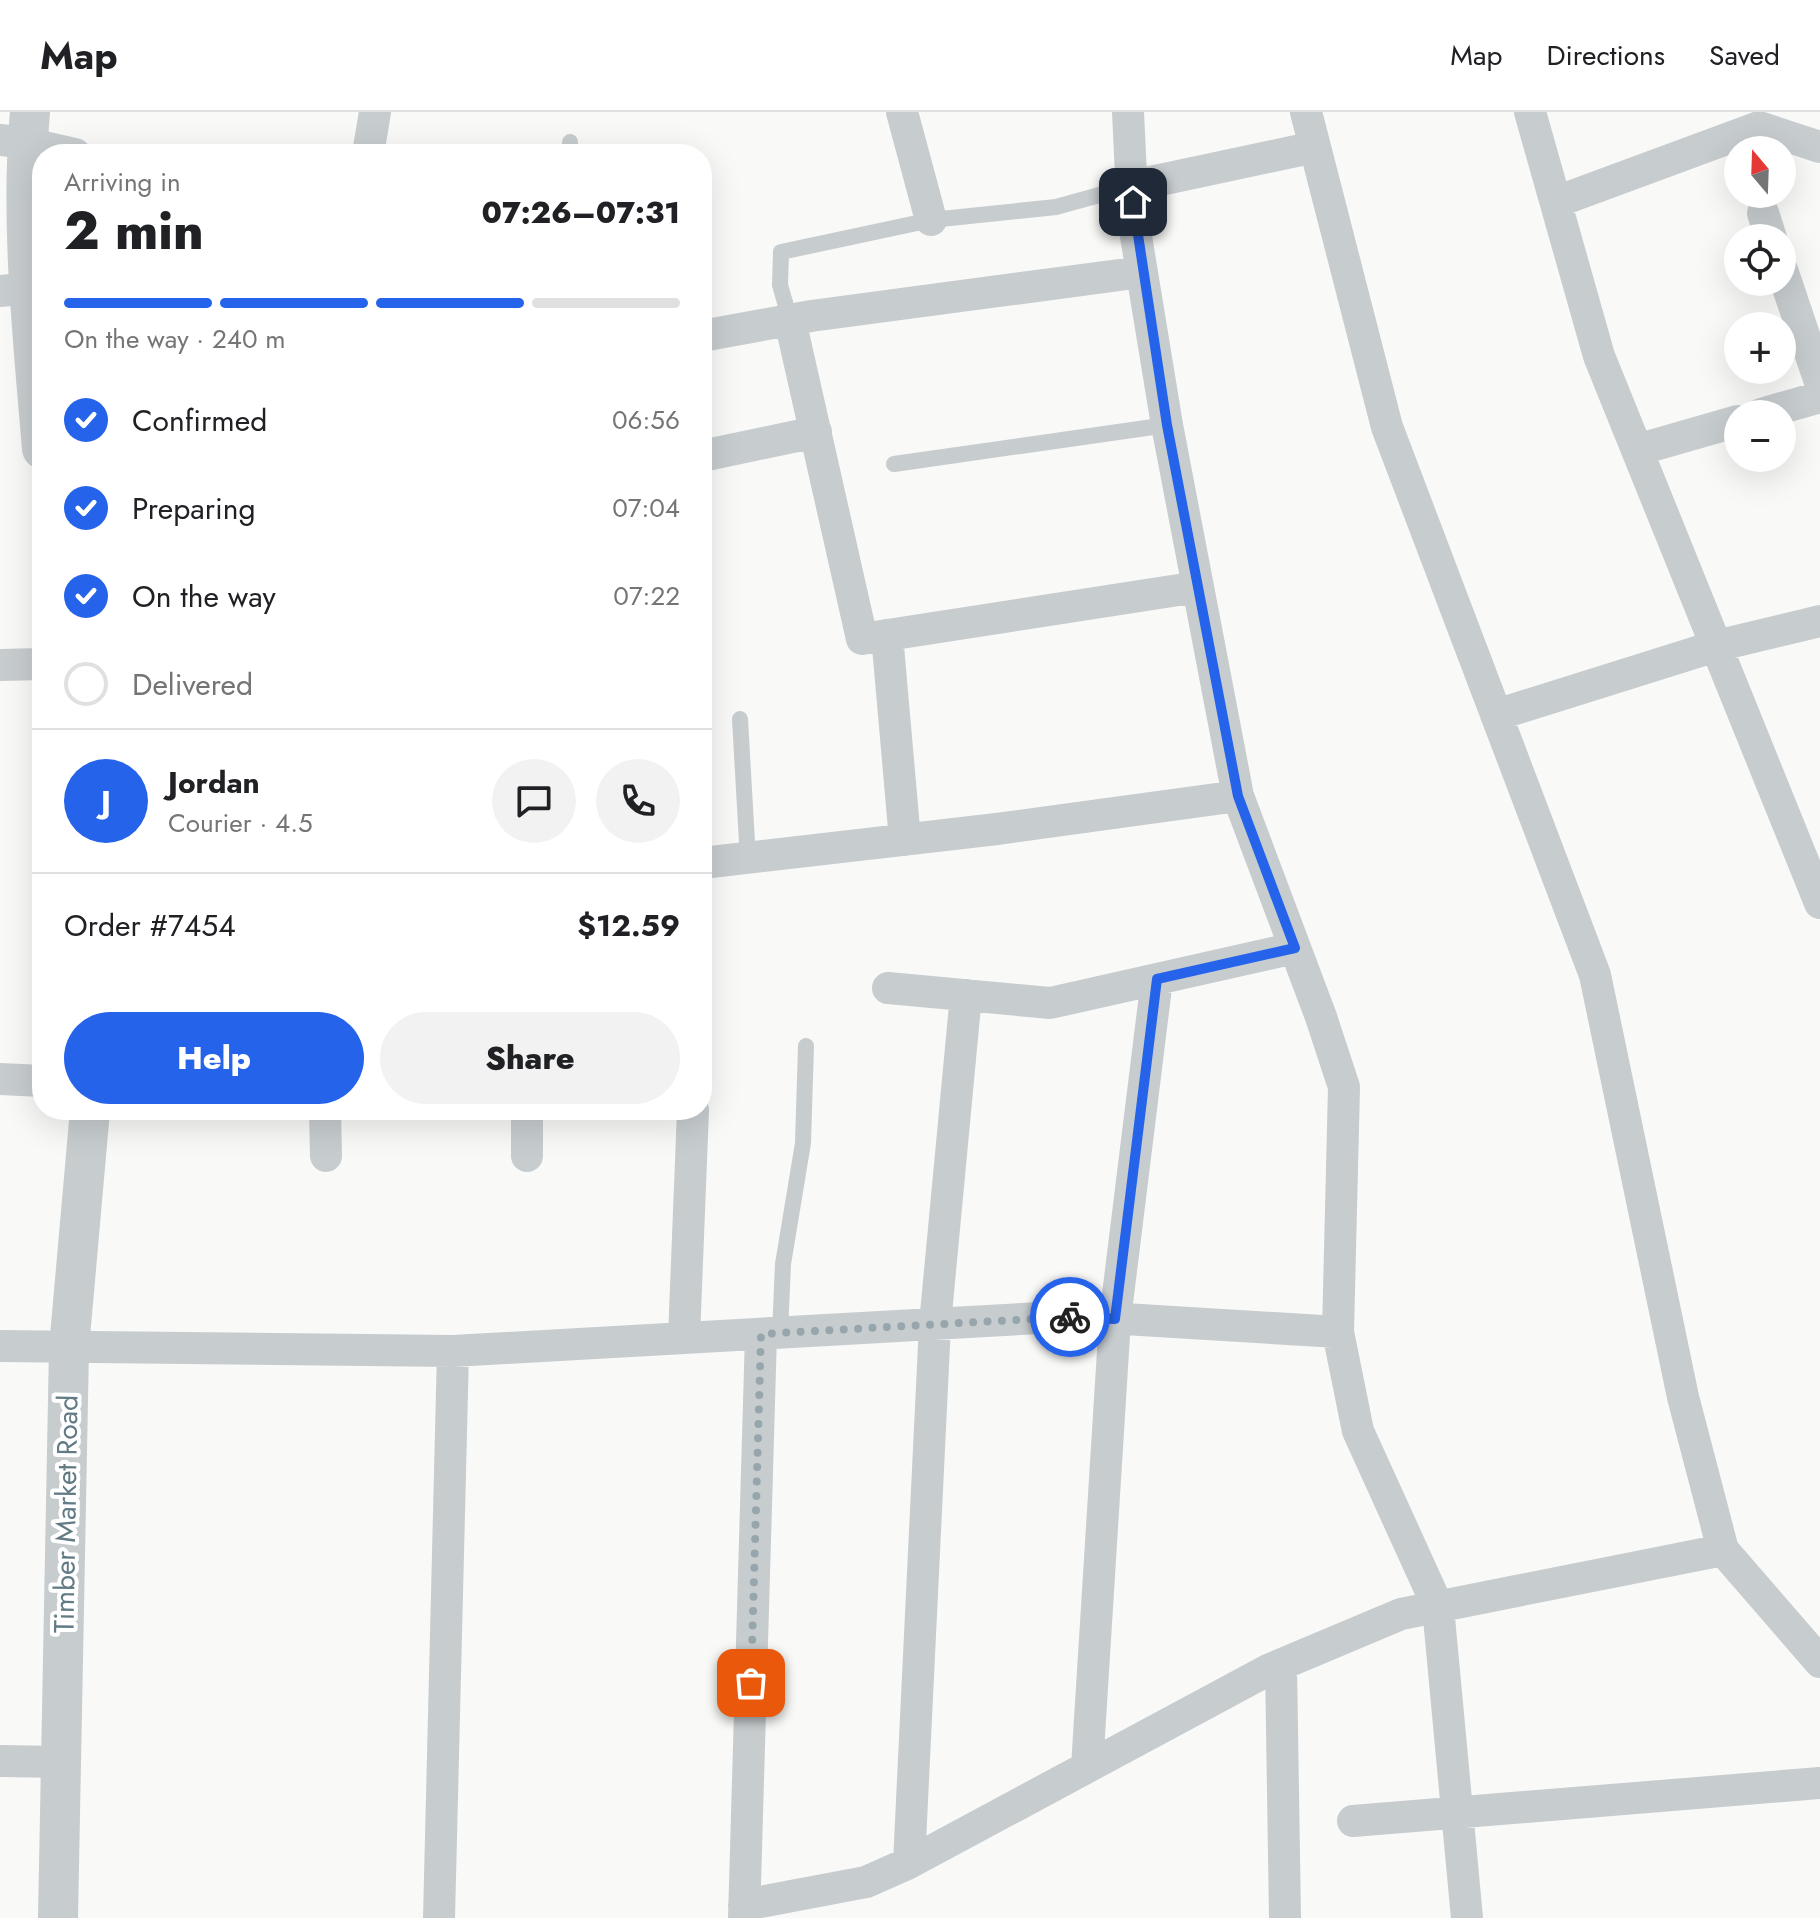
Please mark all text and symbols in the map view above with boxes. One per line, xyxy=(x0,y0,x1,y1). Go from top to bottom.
text: Map xyxy=(40,28,118,83)
text: Map xyxy=(1450,35,1502,76)
text: Directions xyxy=(1546,35,1665,76)
text: Saved xyxy=(1709,35,1780,76)
north arrow xyxy=(1724,136,1796,208)
map controls xyxy=(1724,136,1796,472)
text: Arriving in xyxy=(64,163,181,201)
pin xyxy=(1099,168,1167,236)
icon: home xyxy=(1111,180,1155,224)
text: 07:26–07:31 xyxy=(481,191,680,234)
text: 2 min xyxy=(64,193,204,269)
button: locate xyxy=(1724,224,1796,296)
button: + xyxy=(1724,312,1796,384)
text: On the way · 240 m xyxy=(64,320,286,358)
icon: check xyxy=(64,398,108,442)
text: Confirmed xyxy=(132,399,267,442)
button: − xyxy=(1724,400,1796,472)
text: 06:56 xyxy=(612,401,680,439)
icon: check xyxy=(64,486,108,530)
text: Preparing xyxy=(132,487,256,530)
text: 07:04 xyxy=(612,489,680,527)
icon: check xyxy=(64,574,108,618)
text: On the way xyxy=(132,575,276,618)
text: 07:22 xyxy=(613,577,680,615)
text: Delivered xyxy=(132,663,253,706)
button: chat xyxy=(492,759,576,843)
button: phone xyxy=(596,759,680,843)
text: Jordan xyxy=(168,761,260,804)
text: J xyxy=(101,780,111,823)
text: Courier · 4.5 xyxy=(168,804,313,842)
text: Order #7454 xyxy=(64,904,236,947)
text: $12.59 xyxy=(577,904,680,947)
button: Help xyxy=(64,1012,364,1104)
button: Share xyxy=(380,1012,680,1104)
courier xyxy=(1030,1277,1110,1357)
icon: bike xyxy=(1048,1295,1092,1339)
street label: Timber Market Road xyxy=(43,1395,89,1633)
pin xyxy=(717,1649,785,1717)
icon: bag xyxy=(729,1661,773,1705)

